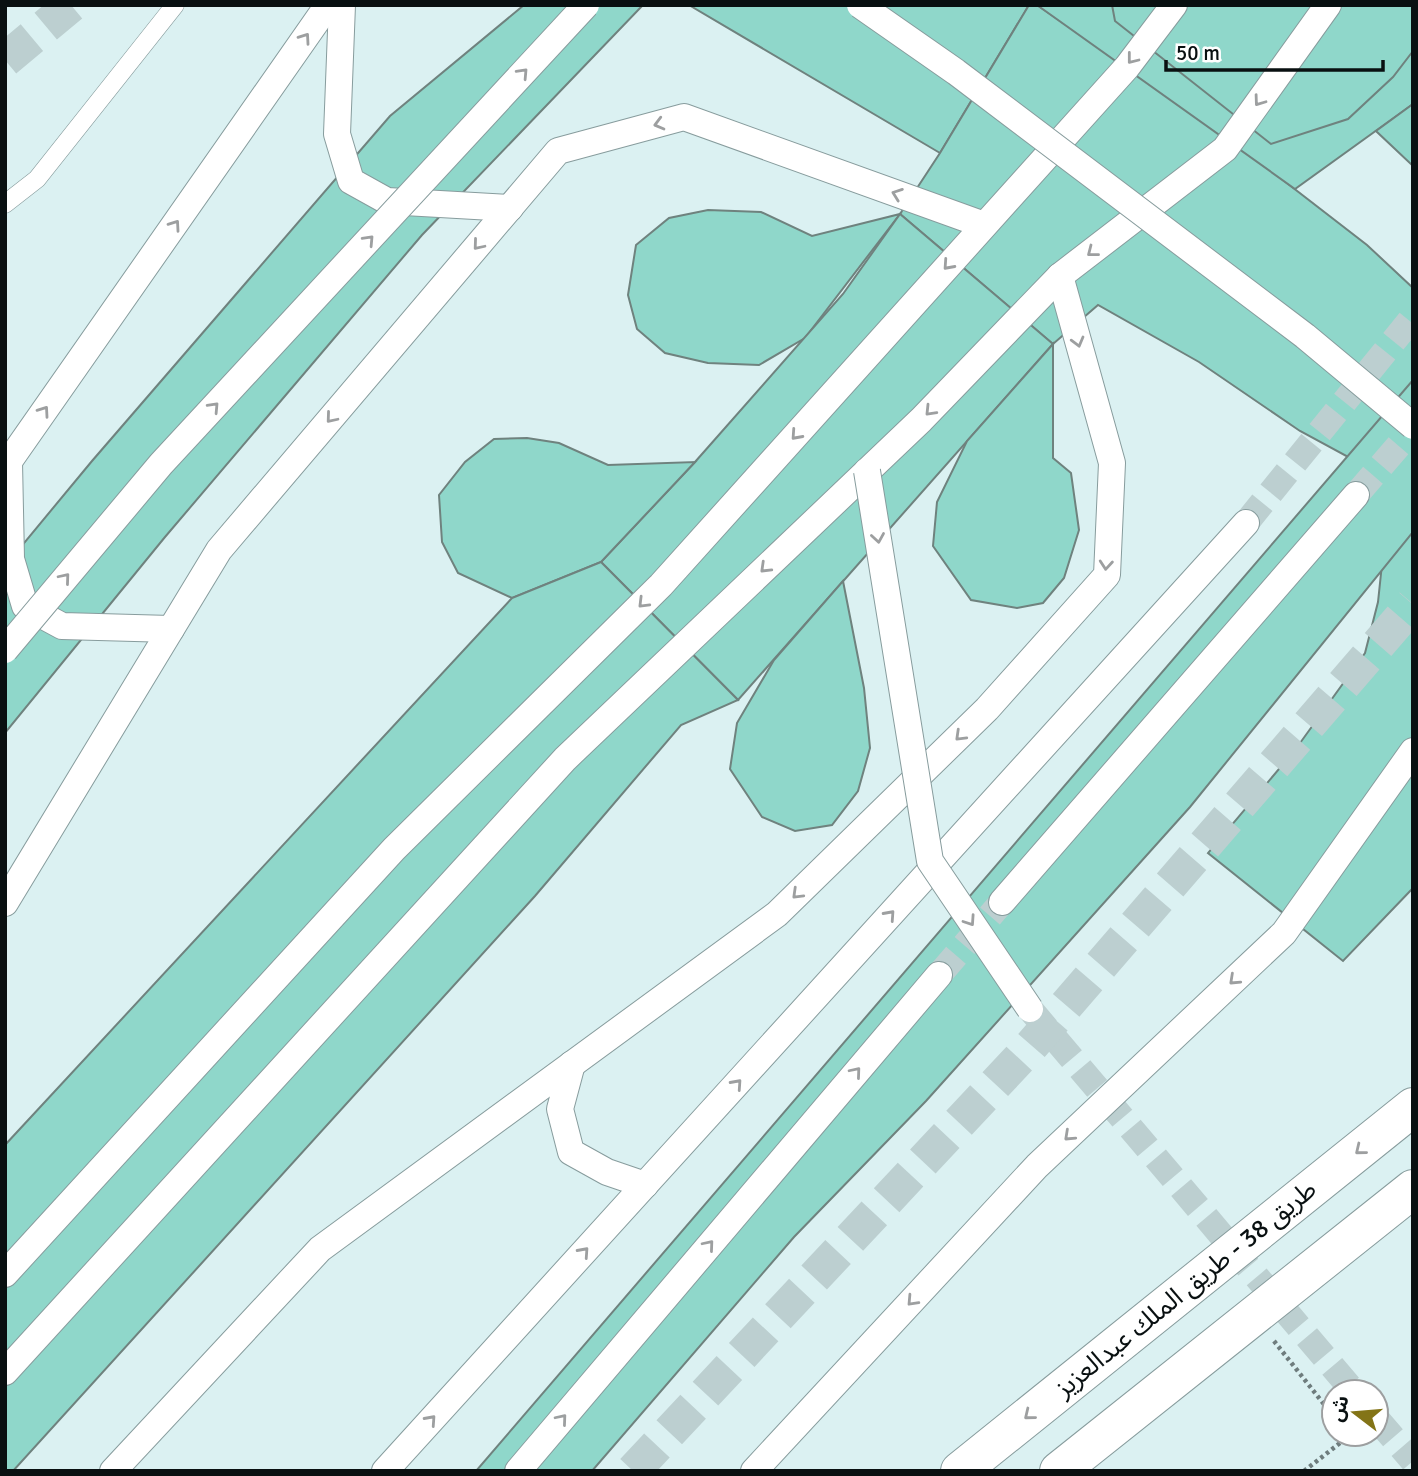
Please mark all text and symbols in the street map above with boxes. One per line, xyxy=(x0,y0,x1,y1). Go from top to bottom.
scale bar xyxy=(1166,28,1383,72)
one-way arrow xyxy=(297,33,309,46)
text: 50 m xyxy=(1176,40,1220,66)
one-way arrow xyxy=(1128,52,1141,64)
one-way arrow xyxy=(515,68,528,81)
one-way arrow xyxy=(1255,93,1268,106)
one-way arrow xyxy=(653,116,665,130)
one-way arrow xyxy=(891,188,903,202)
one-way arrow xyxy=(167,220,179,233)
one-way arrow xyxy=(360,235,373,248)
one-way arrow xyxy=(474,236,486,249)
one-way arrow xyxy=(1087,243,1100,256)
one-way arrow xyxy=(944,257,956,270)
one-way arrow xyxy=(1070,336,1084,348)
one-way arrow xyxy=(206,402,218,415)
one-way arrow xyxy=(925,402,938,415)
one-way arrow xyxy=(36,406,49,419)
one-way arrow xyxy=(327,410,339,423)
one-way arrow xyxy=(792,427,804,440)
one-way arrow xyxy=(870,532,885,544)
one-way arrow xyxy=(760,559,773,572)
one-way arrow xyxy=(1099,559,1114,571)
one-way arrow xyxy=(57,574,69,587)
one-way arrow xyxy=(638,594,651,607)
one-way arrow xyxy=(956,727,969,740)
one-way arrow xyxy=(792,886,805,899)
one-way arrow xyxy=(881,910,894,923)
one-way arrow xyxy=(962,913,975,926)
one-way arrow xyxy=(1229,972,1242,984)
one-way arrow xyxy=(848,1067,860,1080)
one-way arrow xyxy=(728,1079,741,1092)
one-way arrow xyxy=(1064,1128,1077,1141)
one-way arrow xyxy=(1355,1142,1368,1154)
street label: طريق 38 - طريق الملك عبدالعزيز xyxy=(1048,1174,1323,1405)
one-way arrow xyxy=(701,1241,713,1254)
one-way arrow xyxy=(575,1247,588,1260)
one-way arrow xyxy=(908,1293,920,1306)
north arrow xyxy=(1320,1378,1390,1448)
text: ش xyxy=(1324,1393,1355,1424)
one-way arrow xyxy=(1025,1407,1038,1419)
one-way arrow xyxy=(554,1414,566,1427)
one-way arrow xyxy=(422,1415,435,1428)

